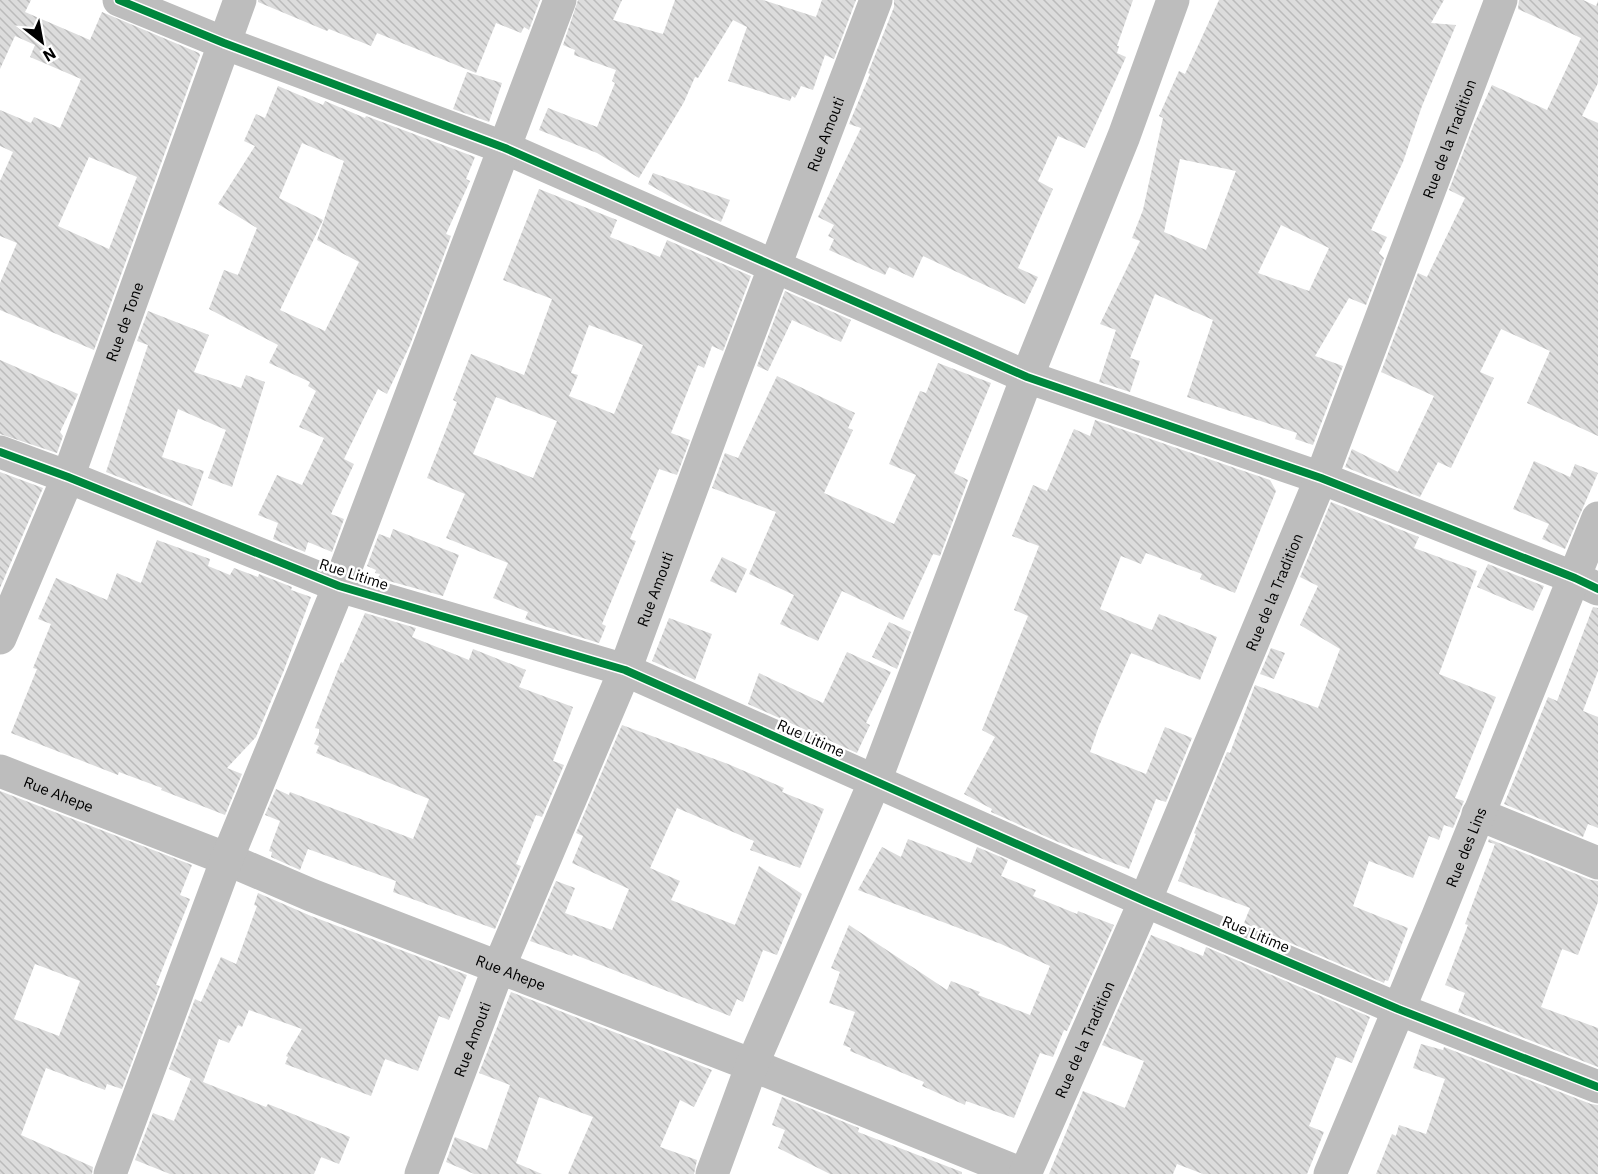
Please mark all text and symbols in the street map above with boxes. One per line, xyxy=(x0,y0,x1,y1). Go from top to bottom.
north arrow xyxy=(12,12,72,72)
text: N xyxy=(40,43,60,66)
street label: Rue de la Tradition xyxy=(1418,76,1480,201)
street label: Rue Amouti xyxy=(802,94,848,174)
street label: Rue de Tone xyxy=(101,279,147,364)
street label: Rue de la Tradition xyxy=(1241,530,1307,654)
street label: Rue Amouti xyxy=(632,549,677,629)
street label: Rue Litime xyxy=(317,554,391,594)
street label: Rue Litime xyxy=(774,715,848,761)
street label: Rue Ahepe xyxy=(21,772,96,816)
street label: Rue des Lins xyxy=(1441,804,1490,890)
street label: Rue Litime xyxy=(1219,911,1293,957)
street label: Rue Ahepe xyxy=(473,950,548,994)
street label: Rue de la Tradition xyxy=(1050,978,1118,1101)
street label: Rue Amouti xyxy=(449,999,495,1079)

